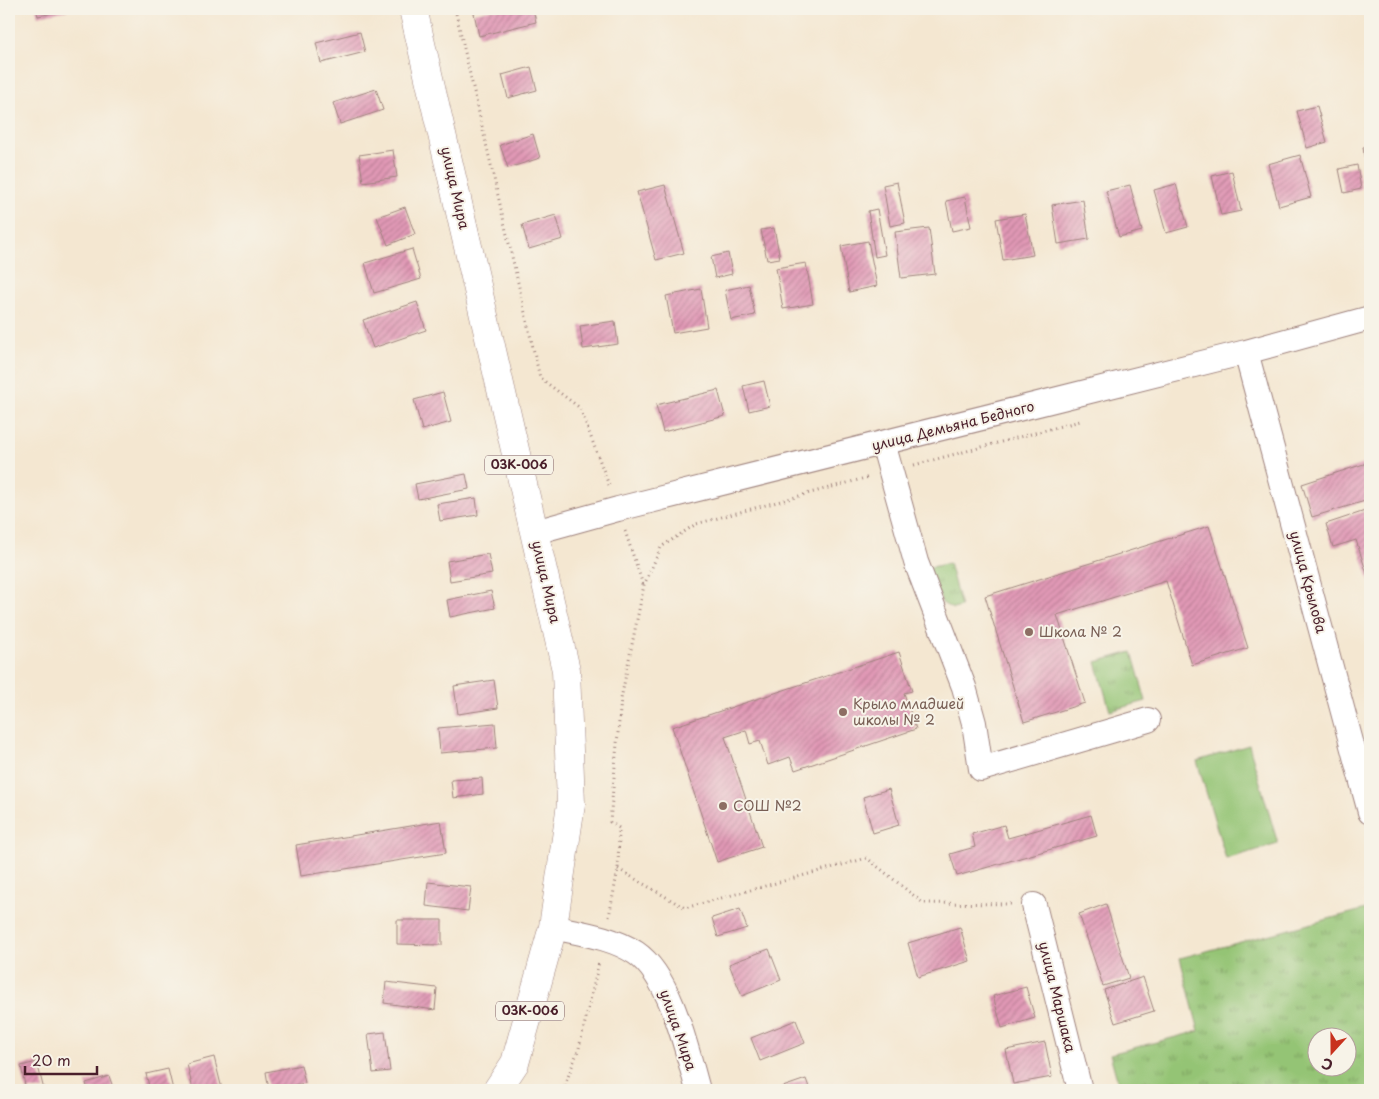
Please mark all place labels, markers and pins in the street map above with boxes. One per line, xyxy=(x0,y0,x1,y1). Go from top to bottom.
place label: Школа № 2 xyxy=(1039,621,1122,642)
marker: Школа № 2 xyxy=(1023,626,1035,638)
place label: Крыло младшей школы № 2 xyxy=(853,693,964,730)
marker: Крыло младшей школы № 2 xyxy=(837,706,849,718)
place label: СОШ №2 xyxy=(733,795,802,816)
marker: СОШ №2 xyxy=(717,800,729,812)

